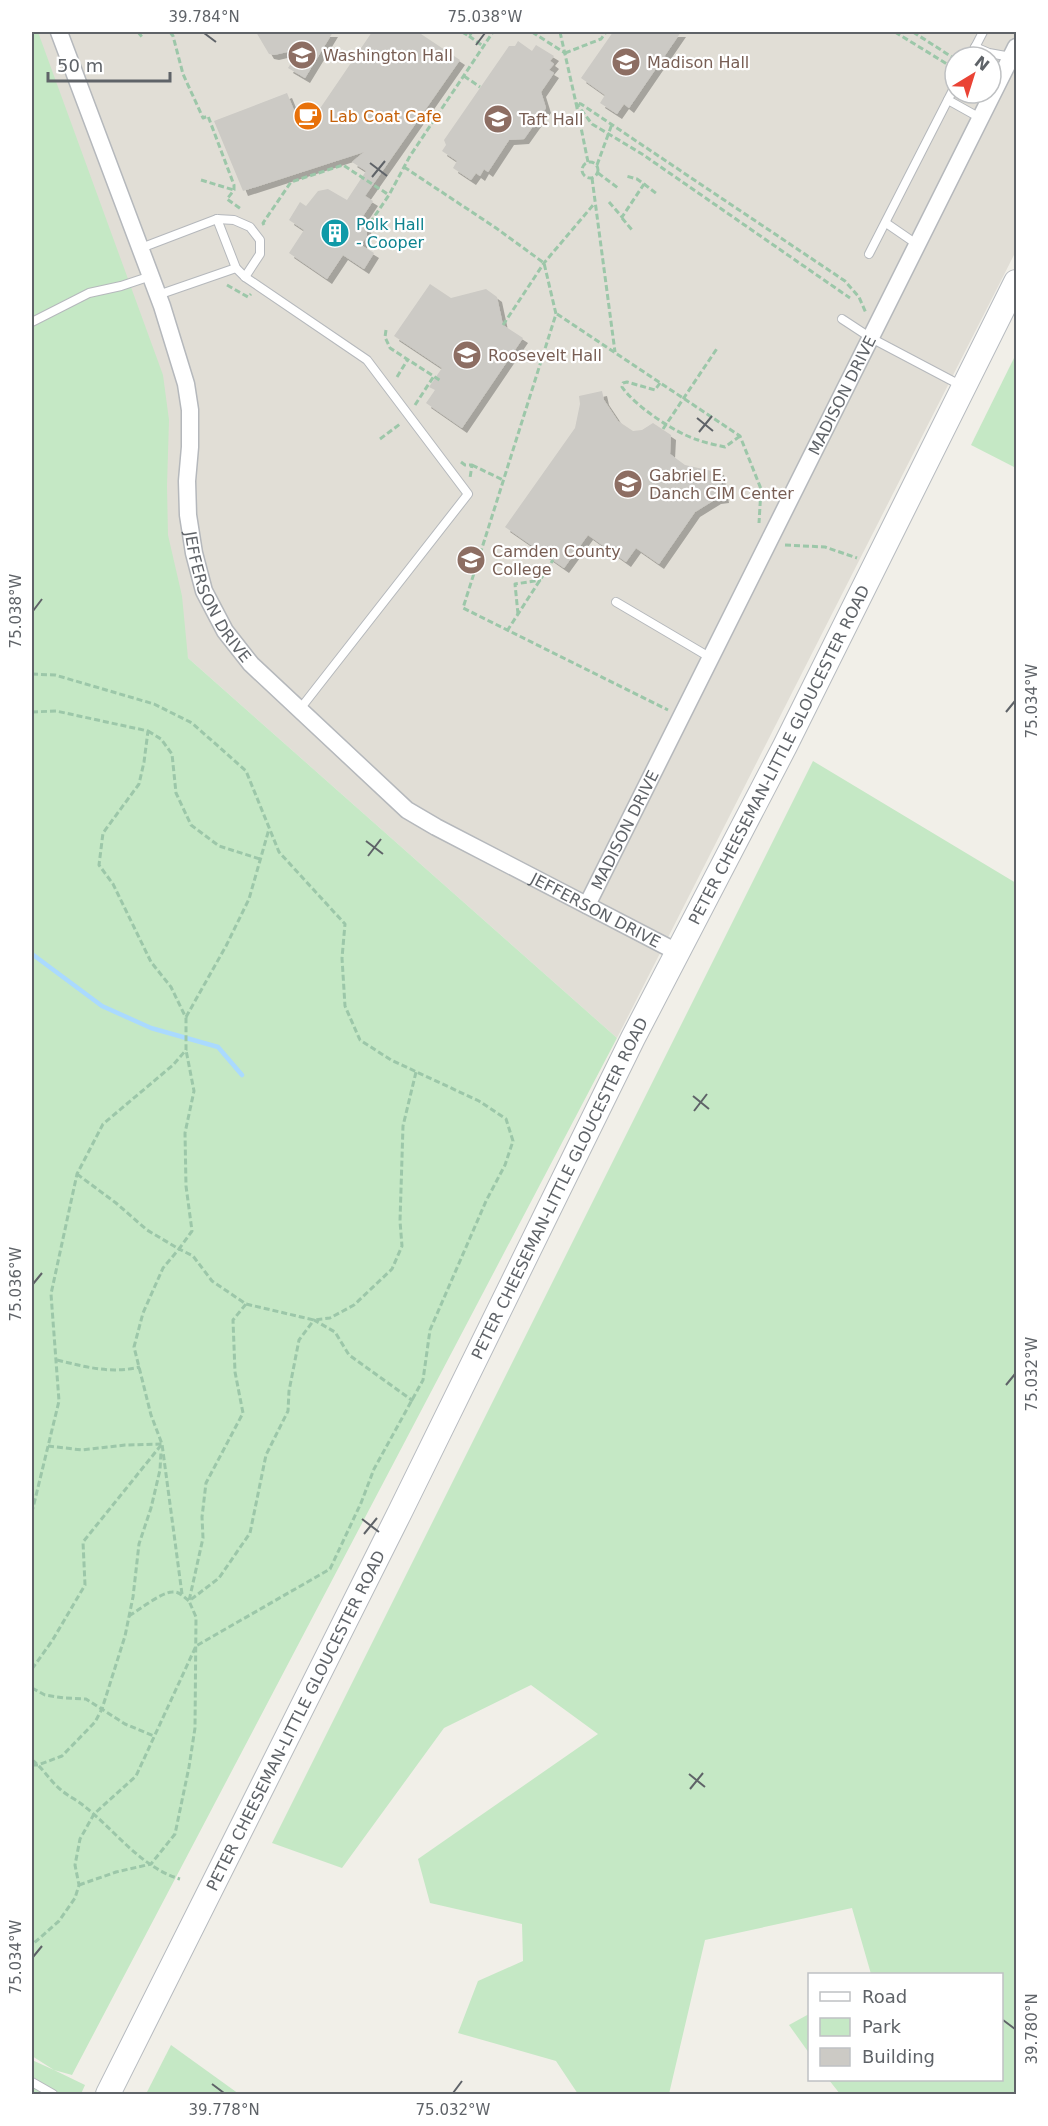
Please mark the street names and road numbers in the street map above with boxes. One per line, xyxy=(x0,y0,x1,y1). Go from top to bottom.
street label: MADISON DRIVE xyxy=(804,332,880,458)
street label: JEFFERSON DRIVE xyxy=(181,529,255,666)
street label: PETER CHEESEMAN-LITTLE GLOUCESTER ROAD xyxy=(684,582,873,928)
street label: MADISON DRIVE xyxy=(587,767,662,893)
street label: JEFFERSON DRIVE xyxy=(527,868,664,951)
street label: PETER CHEESEMAN-LITTLE GLOUCESTER ROAD xyxy=(467,1014,652,1362)
street label: PETER CHEESEMAN-LITTLE GLOUCESTER ROAD xyxy=(202,1547,389,1894)

